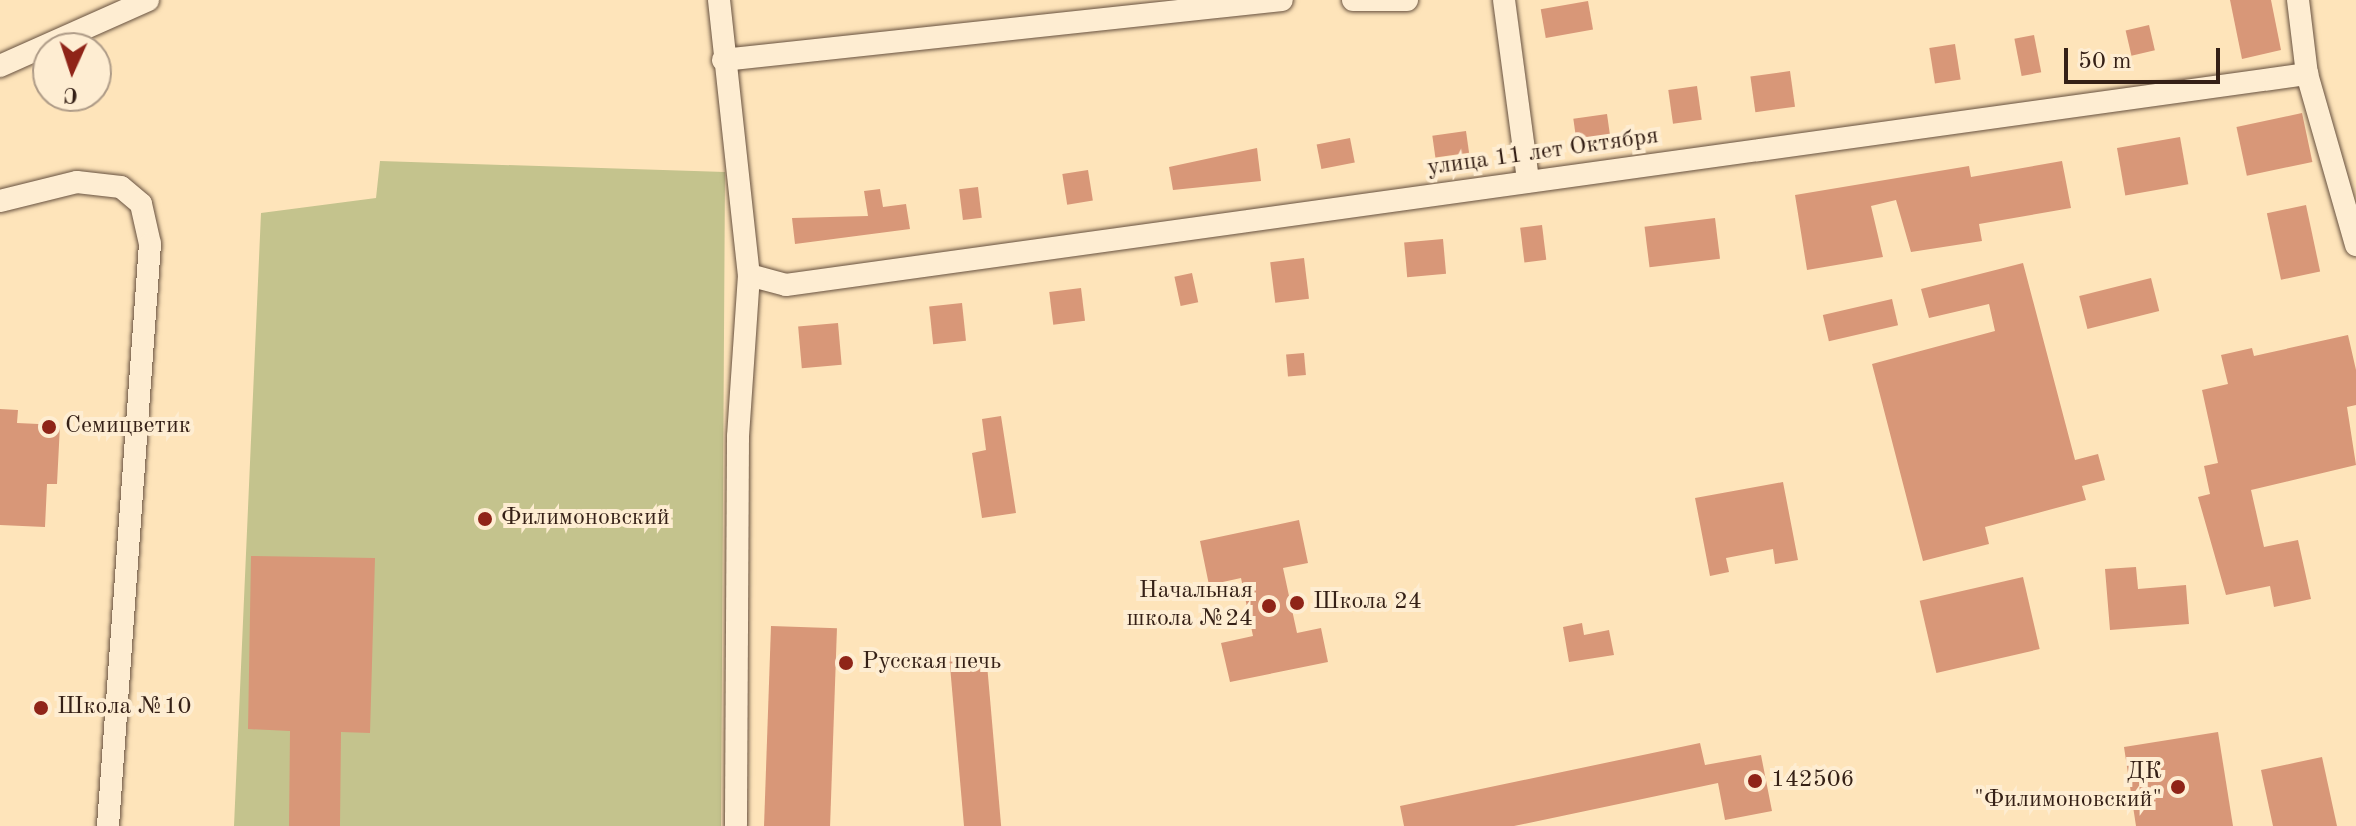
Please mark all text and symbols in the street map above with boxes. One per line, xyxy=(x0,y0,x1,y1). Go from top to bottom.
north arrow xyxy=(32,32,112,112)
scale bar xyxy=(2068,32,2224,82)
text: 50 m xyxy=(2078,50,2132,74)
text: С xyxy=(63,83,79,105)
street label: улица 11 лет Октября xyxy=(1425,123,1661,183)
place label: Семицветик xyxy=(65,413,191,441)
marker: Семицветик xyxy=(40,418,58,436)
place label: Филимоновский xyxy=(501,505,670,533)
marker: Филимоновский xyxy=(476,510,494,528)
place label: Начальная школа №24 xyxy=(1127,578,1253,634)
place label: Школа 24 xyxy=(1313,589,1422,617)
marker: Школа 24 xyxy=(1288,594,1306,612)
marker: Начальная школа №24 xyxy=(1260,597,1278,615)
place label: Русская печь xyxy=(862,649,1001,677)
marker: Русская печь xyxy=(837,654,855,672)
place label: Школа №10 xyxy=(57,694,192,722)
marker: Школа №10 xyxy=(32,699,50,717)
place label: ДК "Филимоновский" xyxy=(1974,759,2162,815)
place label: 142506 xyxy=(1771,767,1855,795)
marker: 142506 xyxy=(1746,772,1764,790)
marker: ДК "Филимоновский" xyxy=(2169,778,2187,796)

